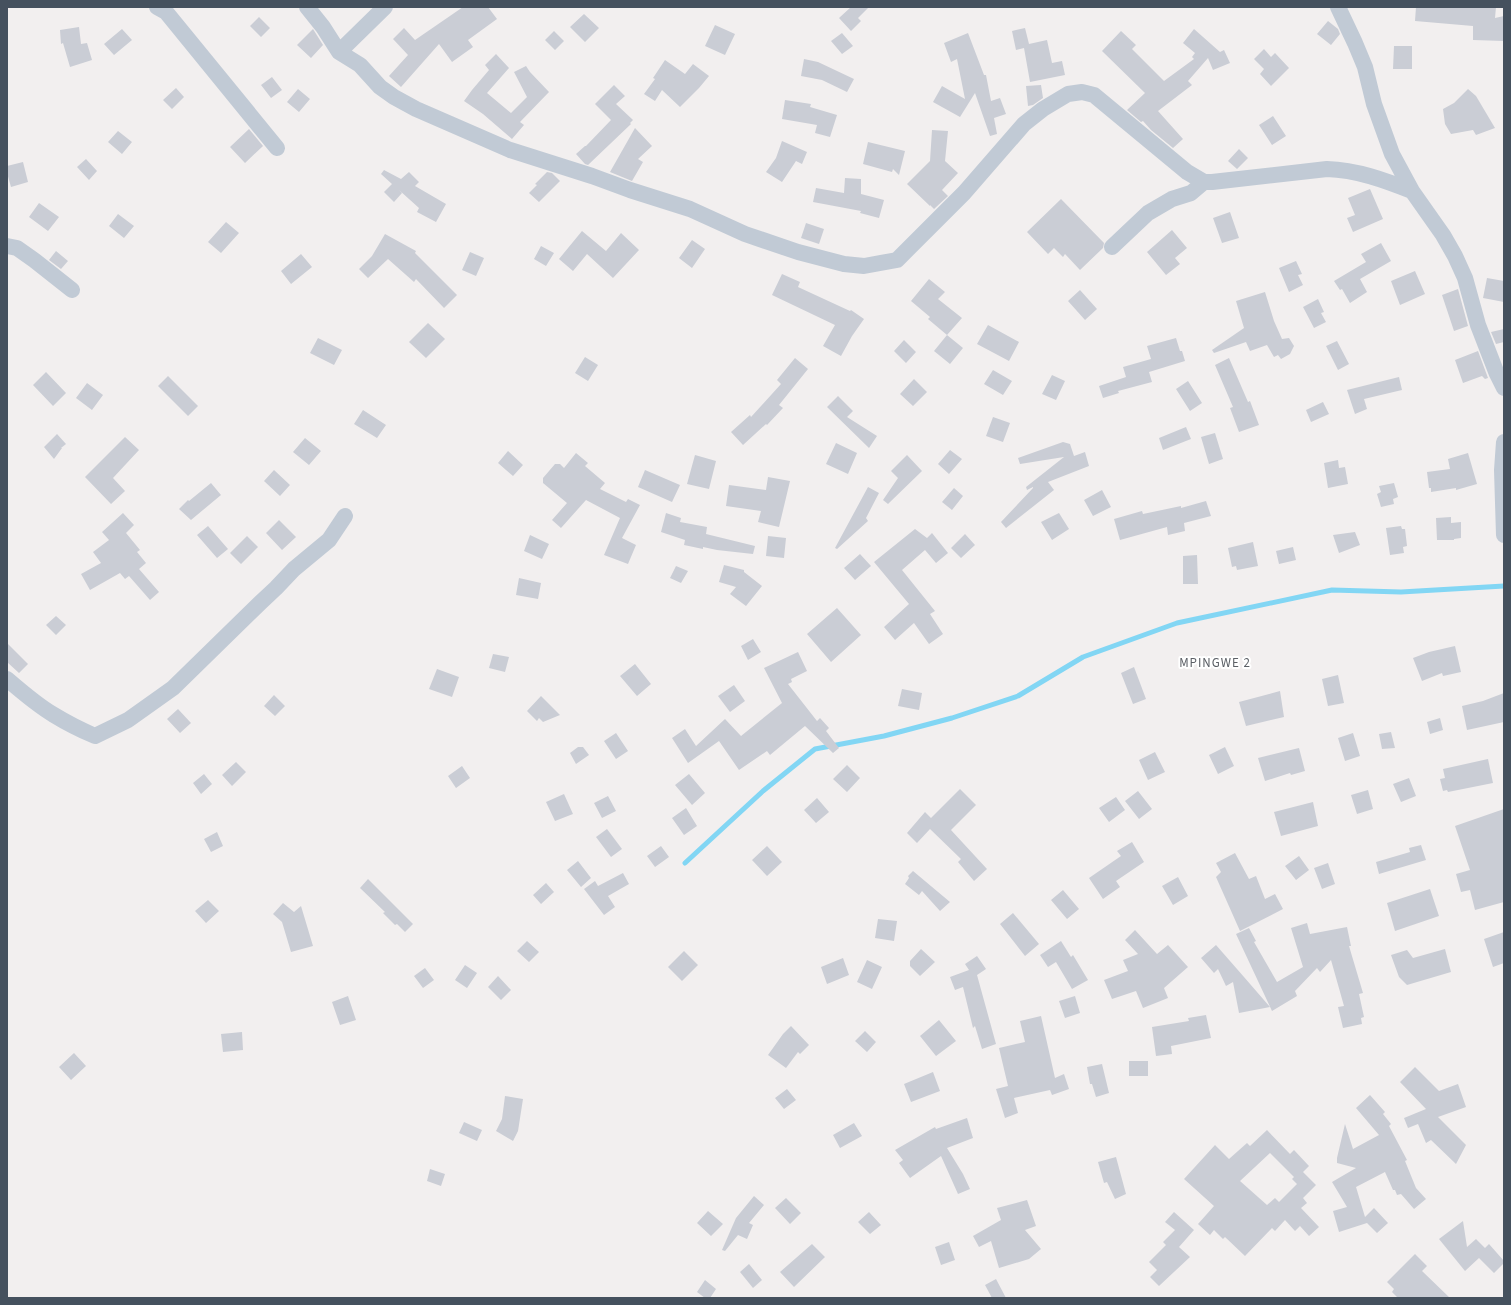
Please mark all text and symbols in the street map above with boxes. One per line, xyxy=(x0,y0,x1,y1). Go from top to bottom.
district label: MPINGWE 2 xyxy=(1179,654,1251,672)

